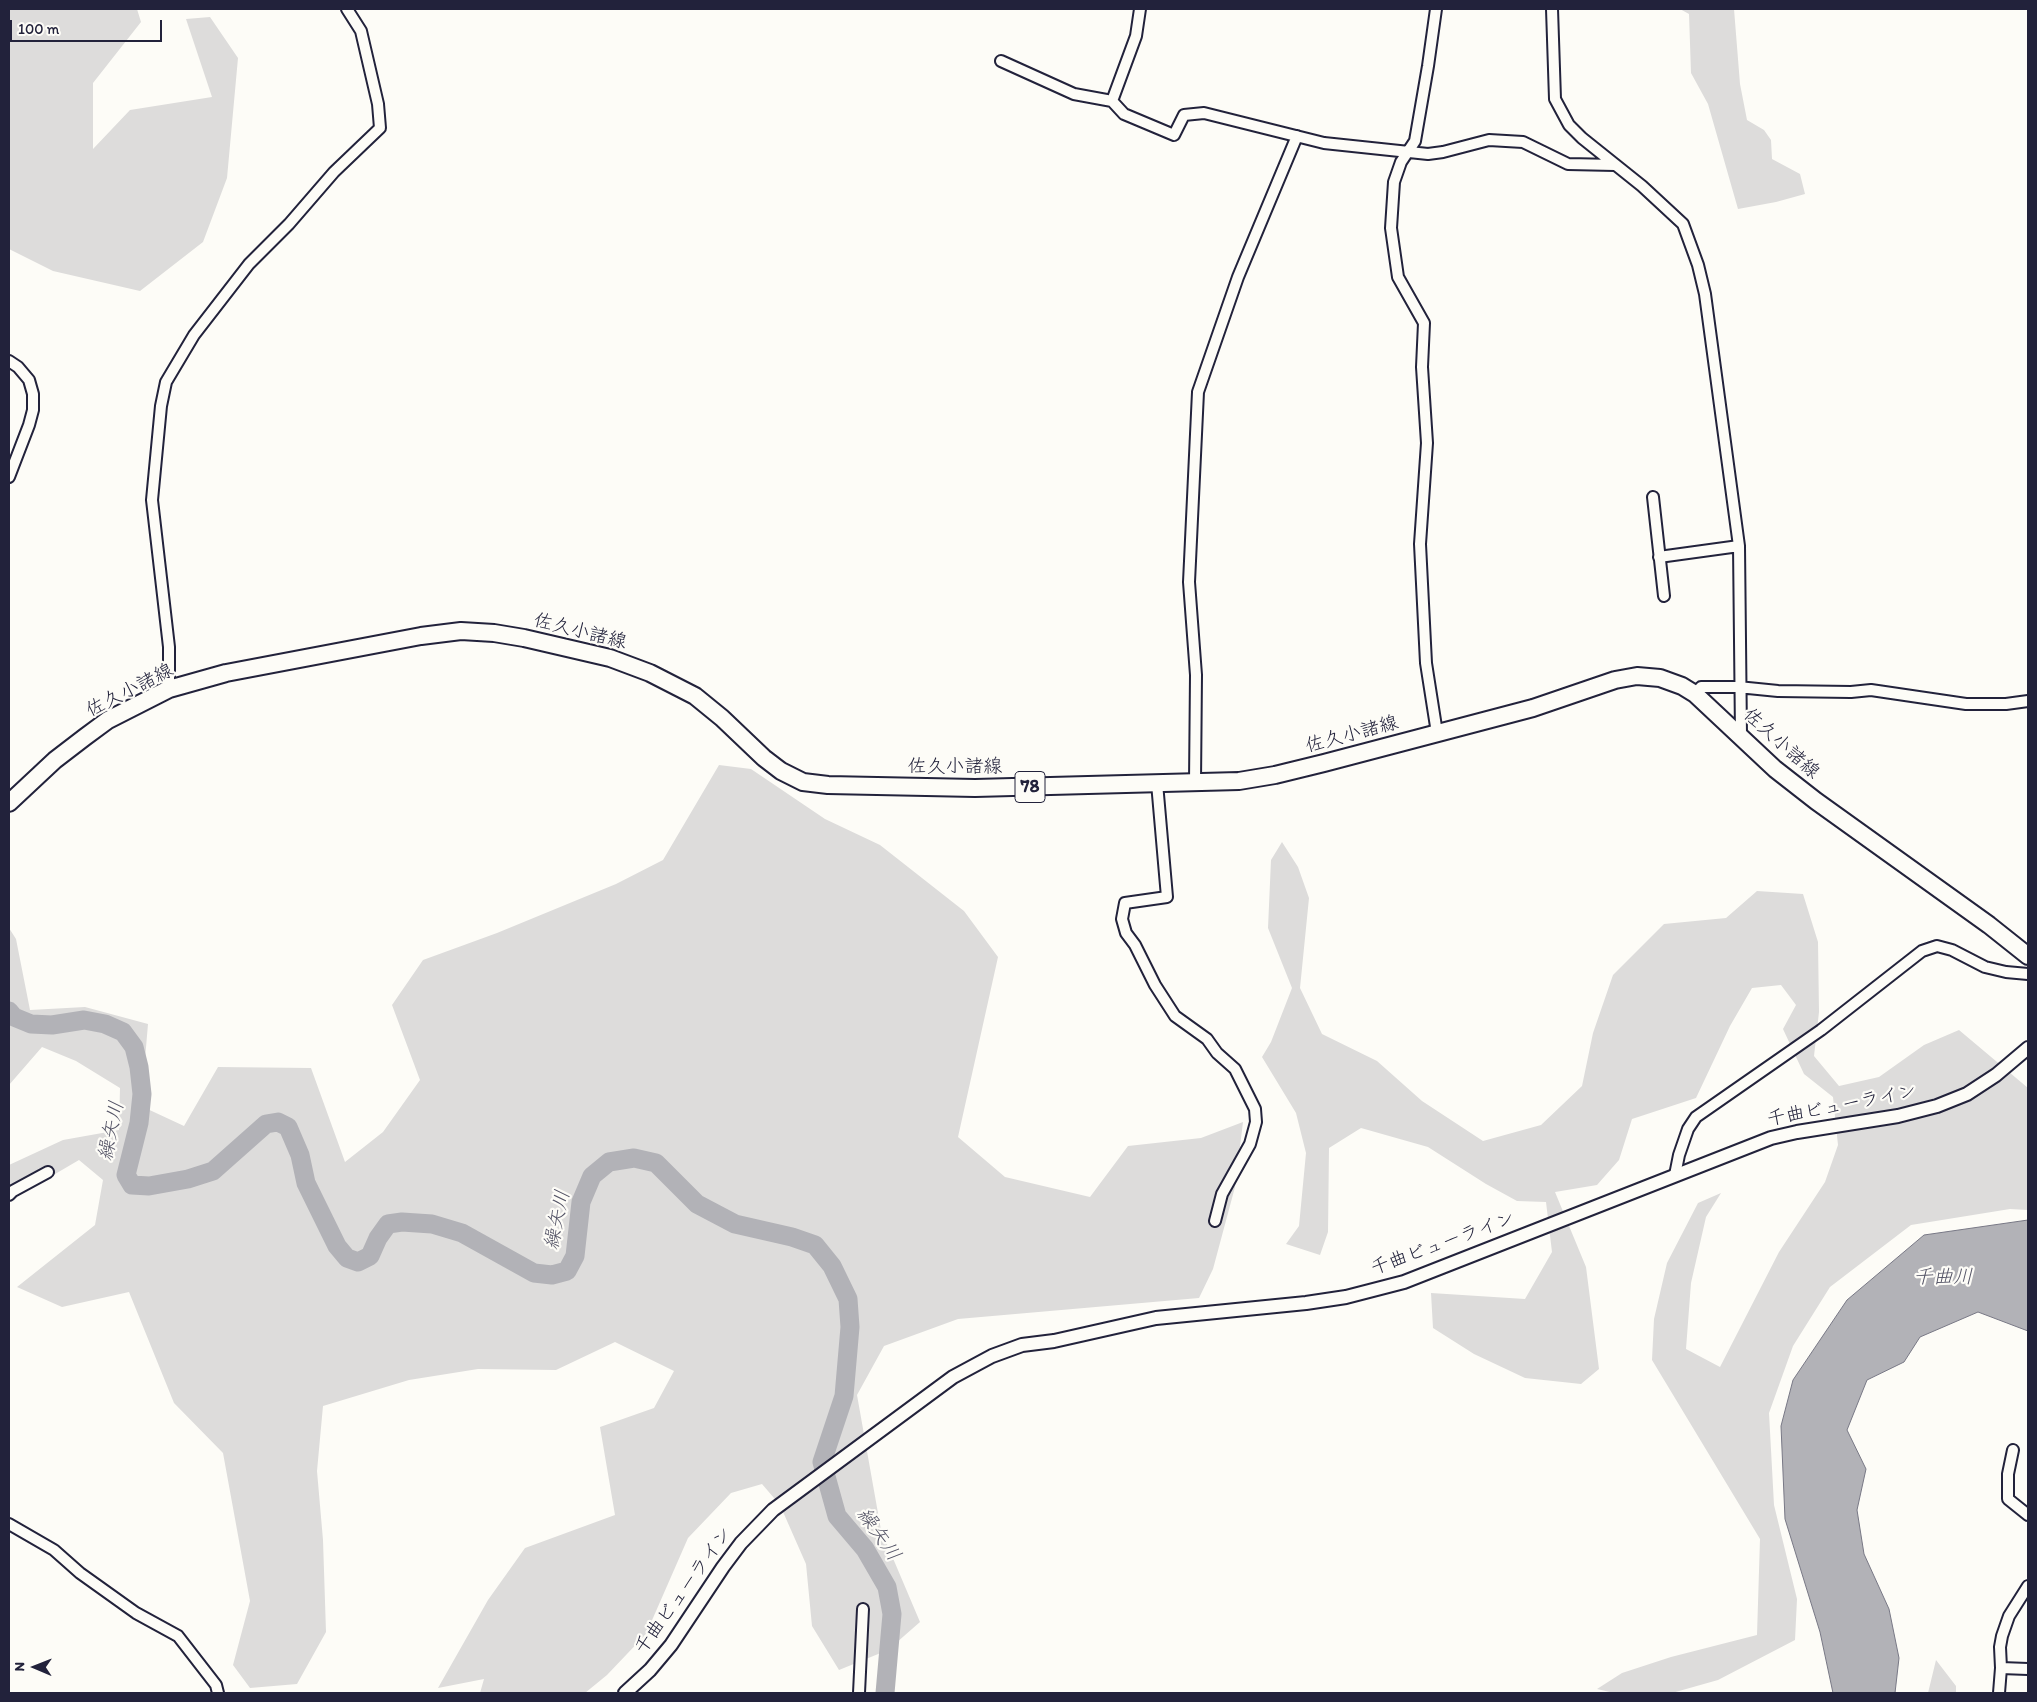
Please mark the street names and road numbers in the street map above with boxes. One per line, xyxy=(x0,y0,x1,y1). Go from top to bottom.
street label: 佐久小諸線 xyxy=(531,609,629,655)
street label: 佐久小諸線 xyxy=(83,659,177,723)
street label: 佐久小諸線 xyxy=(1738,704,1824,784)
street label: 佐久小諸線 xyxy=(1303,712,1401,758)
street label: 佐久小諸線 xyxy=(908,756,1002,778)
road number: 78 xyxy=(1015,772,1045,802)
street label: 千曲ビューライン xyxy=(1765,1080,1919,1132)
street label: 千曲ビューライン xyxy=(1368,1207,1518,1281)
street label: 千曲ビューライン xyxy=(630,1523,738,1659)

